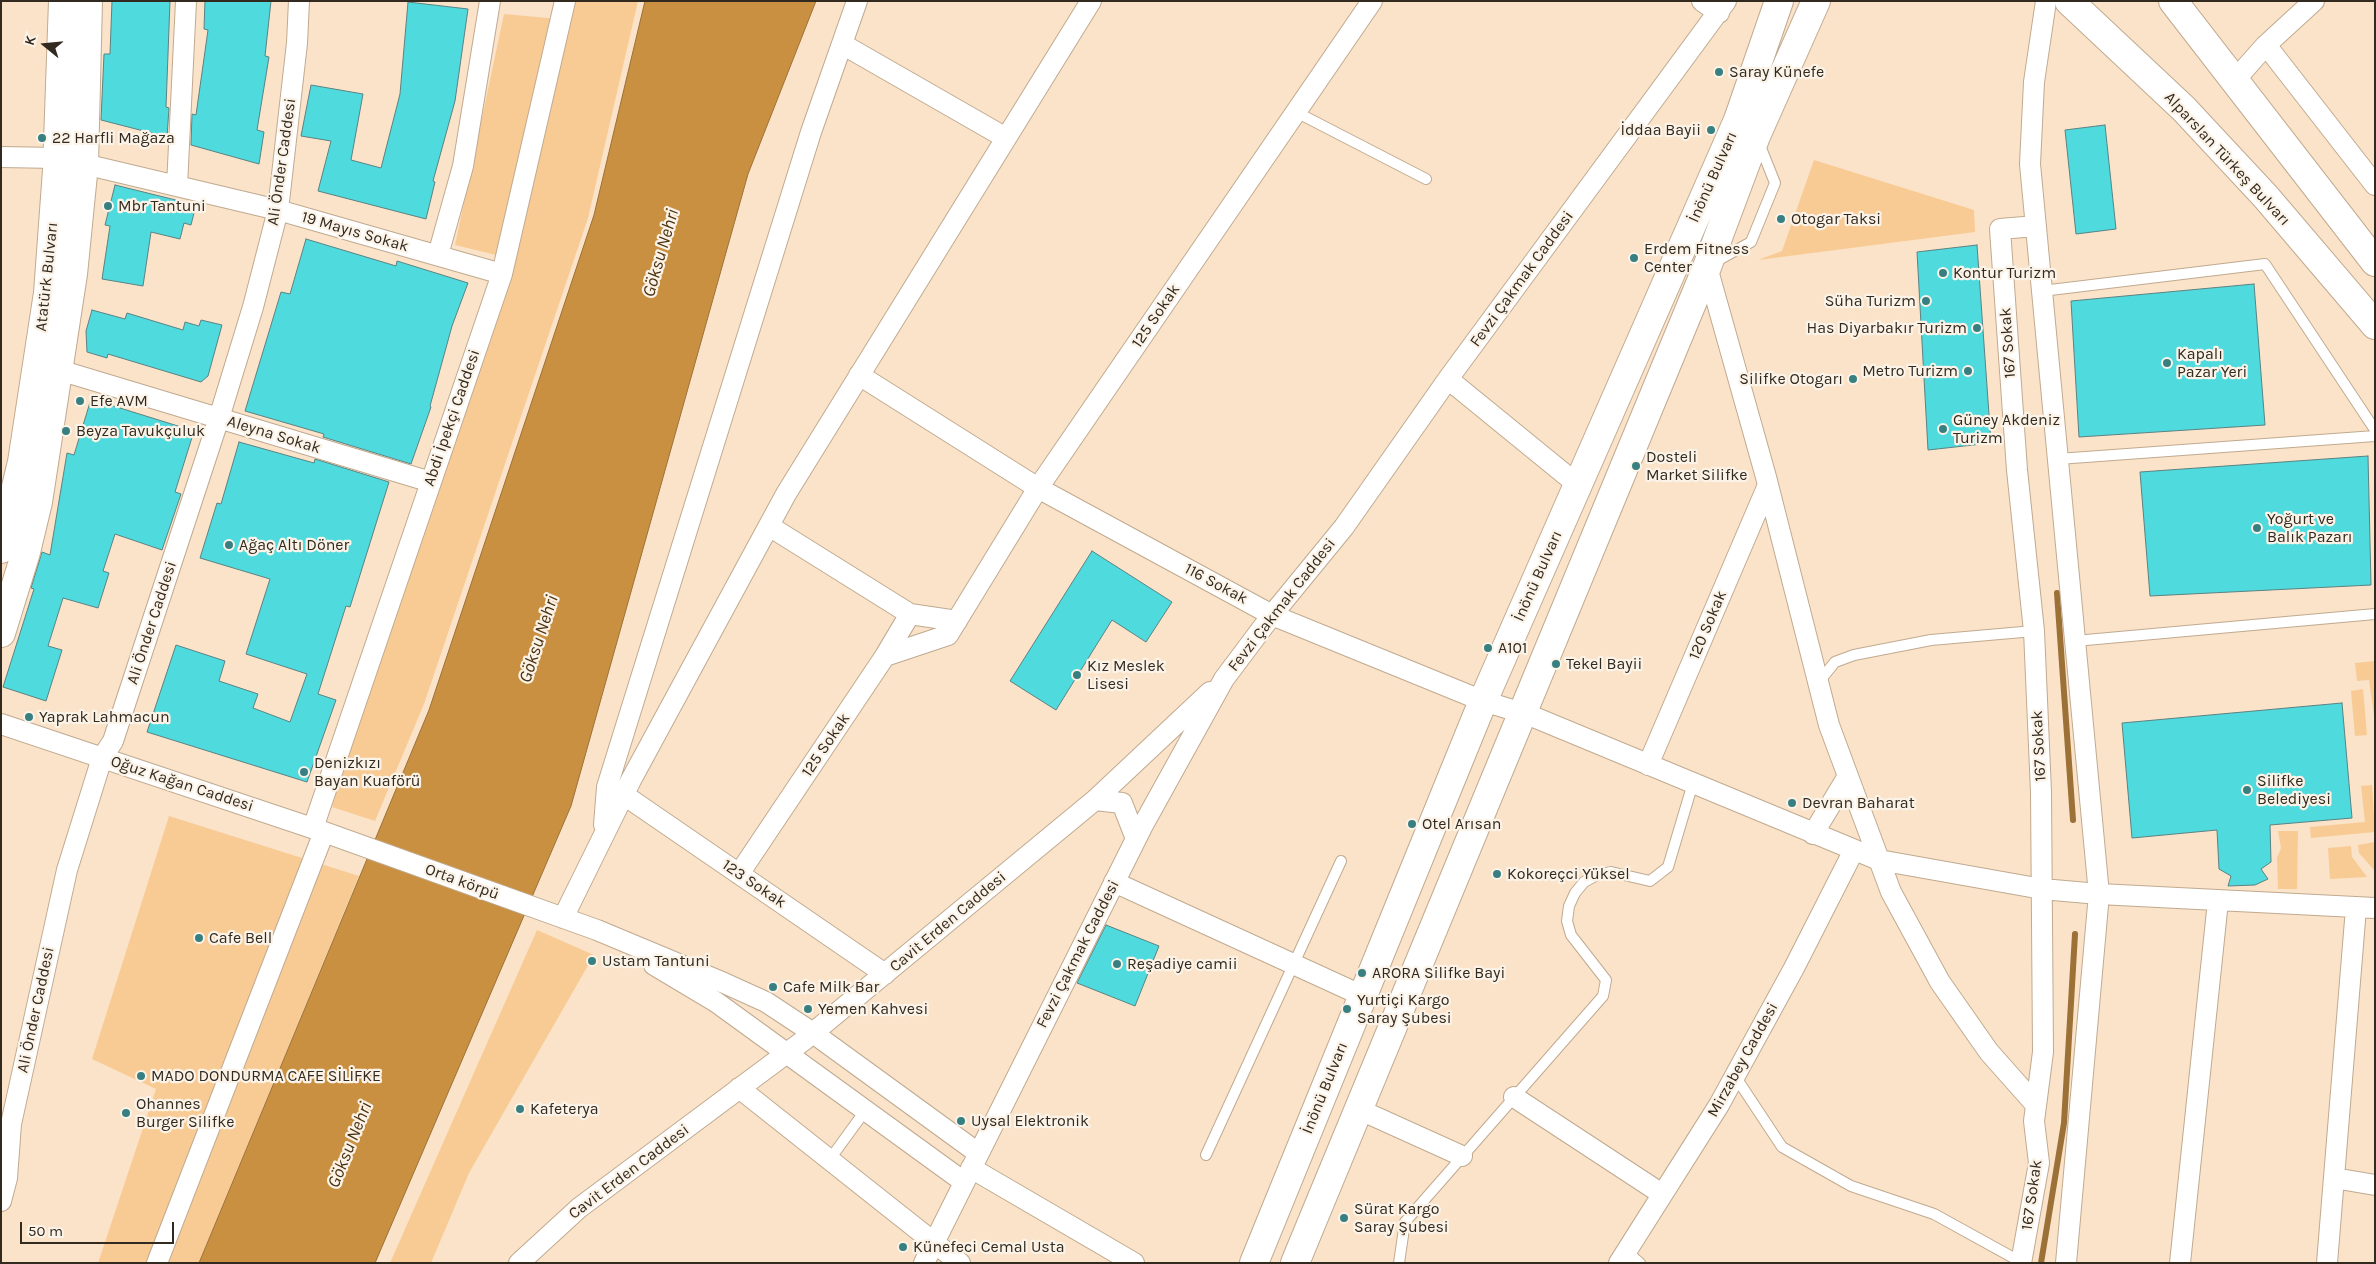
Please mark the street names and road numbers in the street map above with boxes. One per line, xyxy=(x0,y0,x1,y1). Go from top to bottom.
street label: Alparslan Türkeş Bulvarı xyxy=(2160,88,2294,230)
street label: Ali Önder Caddesi xyxy=(264,97,300,227)
street label: İnönü Bulvarı xyxy=(1684,129,1742,225)
street label: Fevzi Çakmak Caddesi xyxy=(1466,207,1578,351)
street label: 19 Mayıs Sokak xyxy=(299,208,411,256)
street label: Atatürk Bulvarı xyxy=(32,221,62,333)
street label: 125 Sokak xyxy=(1128,281,1184,351)
street label: 167 Sokak xyxy=(1996,307,2020,379)
street label: Abdi İpekçi Caddesi xyxy=(420,347,484,489)
street label: Aleyna Sokak xyxy=(225,412,323,458)
street label: İnönü Bulvarı xyxy=(1509,528,1567,624)
street label: Fevzi Çakmak Caddesi xyxy=(1224,535,1340,675)
street label: Ali Önder Caddesi xyxy=(123,559,181,687)
street label: 116 Sokak xyxy=(1181,559,1251,609)
street label: 120 Sokak xyxy=(1685,588,1731,662)
street label: 125 Sokak xyxy=(798,710,854,780)
street label: 167 Sokak xyxy=(2028,710,2050,782)
street label: Oğuz Kağan Caddesi xyxy=(108,752,256,816)
street label: 123 Sokak xyxy=(718,856,790,912)
street label: Orta körpü xyxy=(422,860,502,904)
street label: Cavit Erden Caddesi xyxy=(886,868,1010,976)
street label: Fevzi Çakmak Caddesi xyxy=(1032,877,1124,1031)
street label: Ali Önder Caddesi xyxy=(13,945,59,1075)
street label: Mirzabey Caddesi xyxy=(1703,999,1783,1121)
street label: İnönü Bulvarı xyxy=(1298,1039,1352,1137)
street label: Cavit Erden Caddesi xyxy=(565,1120,693,1224)
street label: 167 Sokak xyxy=(2018,1159,2046,1231)

